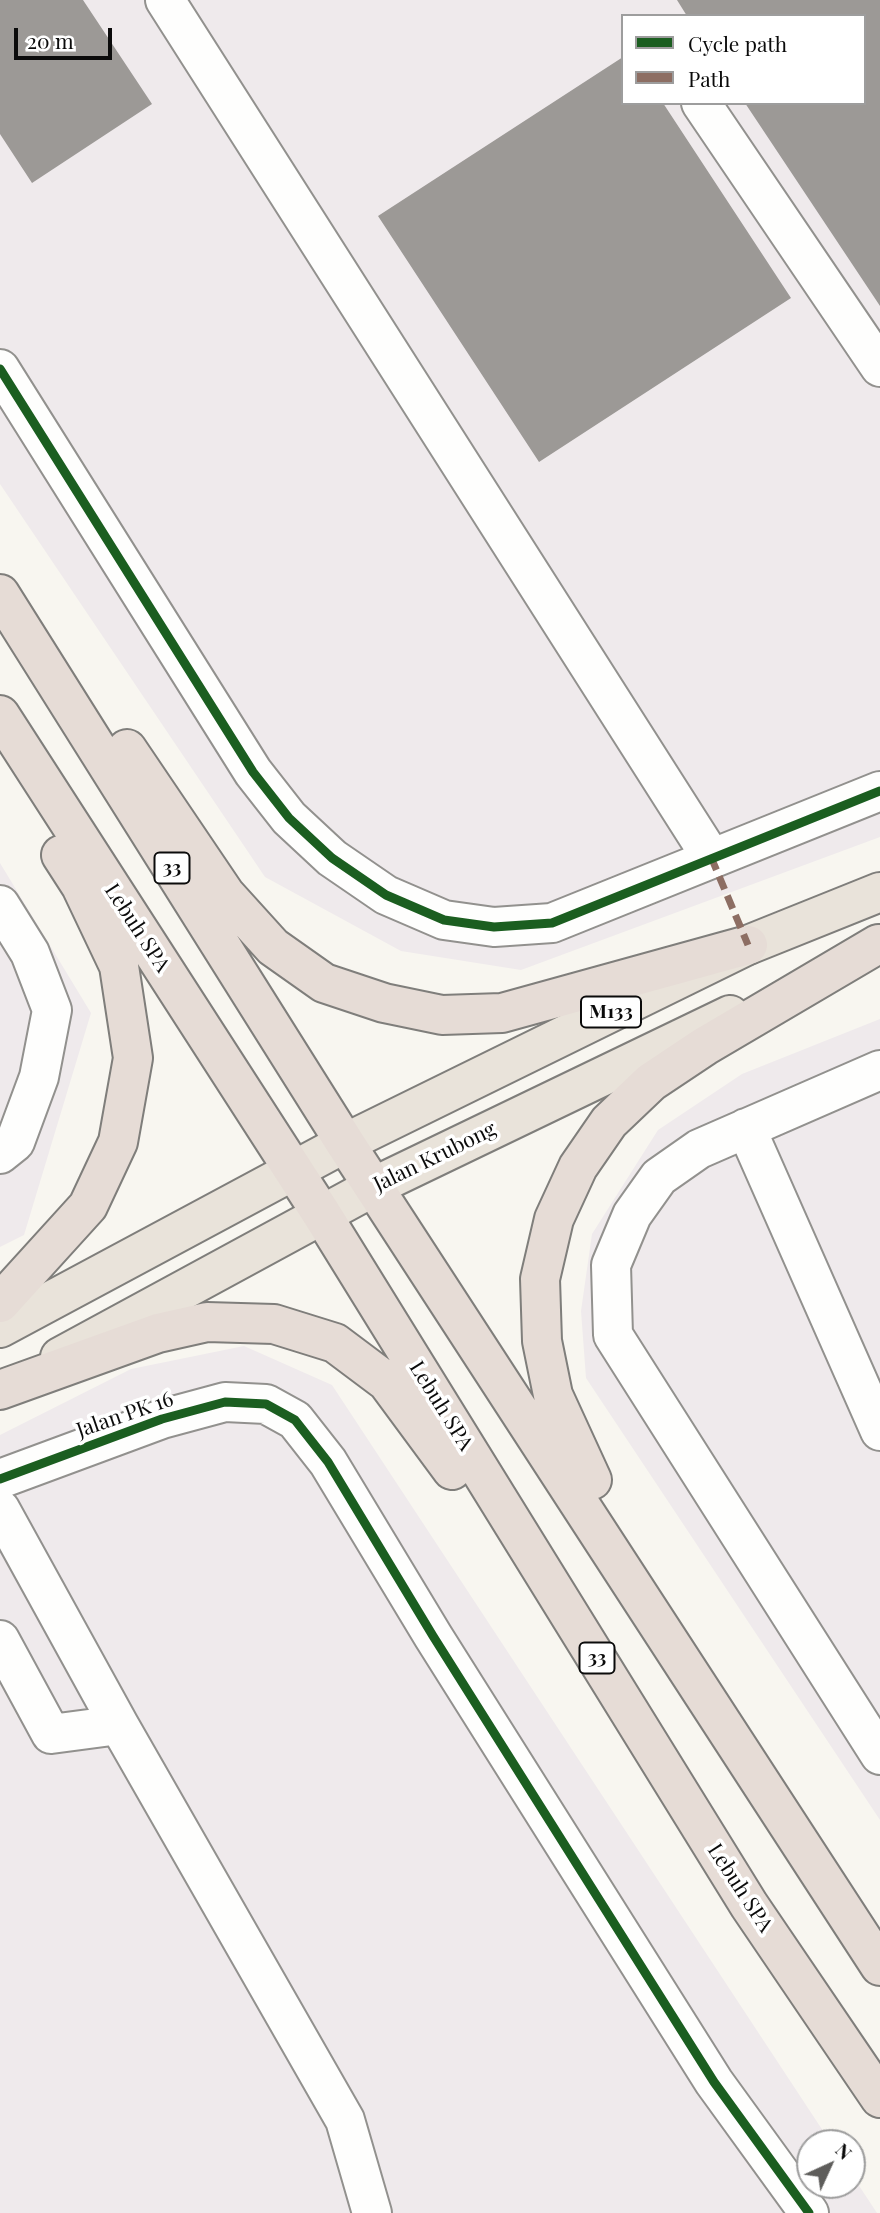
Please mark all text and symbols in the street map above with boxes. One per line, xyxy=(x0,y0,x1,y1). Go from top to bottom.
scale bar xyxy=(18,14,116,58)
legend xyxy=(621,14,866,105)
text: 20 m xyxy=(27,26,74,54)
text: Cycle path xyxy=(688,29,787,57)
text: Path xyxy=(688,64,730,92)
road number: 33 xyxy=(154,852,190,884)
street label: Lebuh SPA xyxy=(99,879,175,977)
road number: M133 xyxy=(581,996,641,1028)
street label: Jalan Krubong xyxy=(370,1116,500,1198)
street label: Lebuh SPA xyxy=(404,1357,478,1455)
street label: Jalan PK 16 xyxy=(73,1387,177,1443)
road number: 33 xyxy=(580,1642,614,1674)
street label: Lebuh SPA xyxy=(702,1839,778,1937)
north arrow xyxy=(796,2129,866,2199)
text: N xyxy=(830,2137,858,2165)

